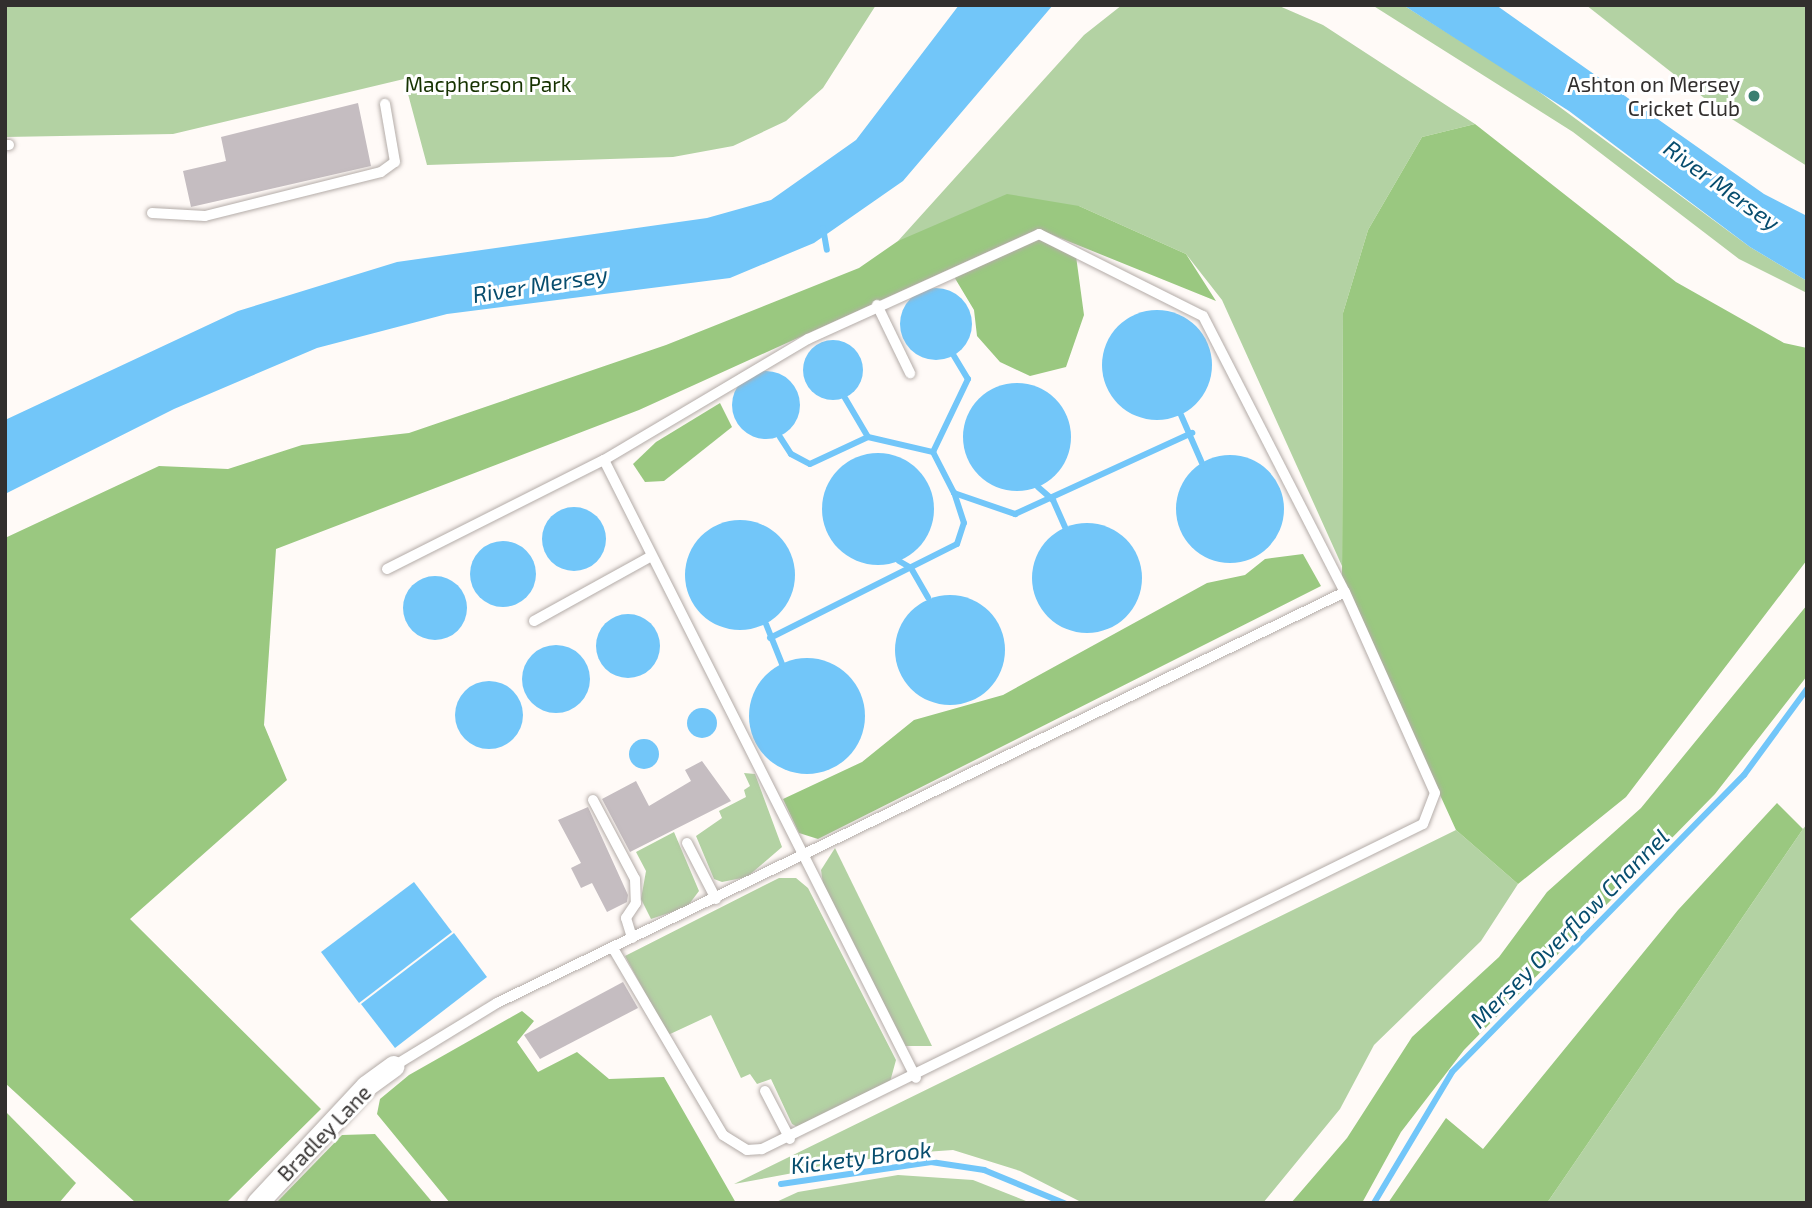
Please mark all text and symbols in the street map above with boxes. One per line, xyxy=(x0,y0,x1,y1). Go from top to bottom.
park label: Macpherson Park xyxy=(405,71,571,97)
place label: Ashton on Mersey Cricket Club xyxy=(1567,71,1740,121)
marker: Ashton on Mersey Cricket Club xyxy=(1746,88,1762,104)
water label: River Mersey xyxy=(1659,134,1785,236)
water label: River Mersey xyxy=(470,260,610,308)
water label: Mersey Overflow Channel xyxy=(1464,823,1674,1033)
street label: Bradley Lane xyxy=(272,1080,376,1186)
water label: Kickety Brook xyxy=(789,1135,933,1179)

